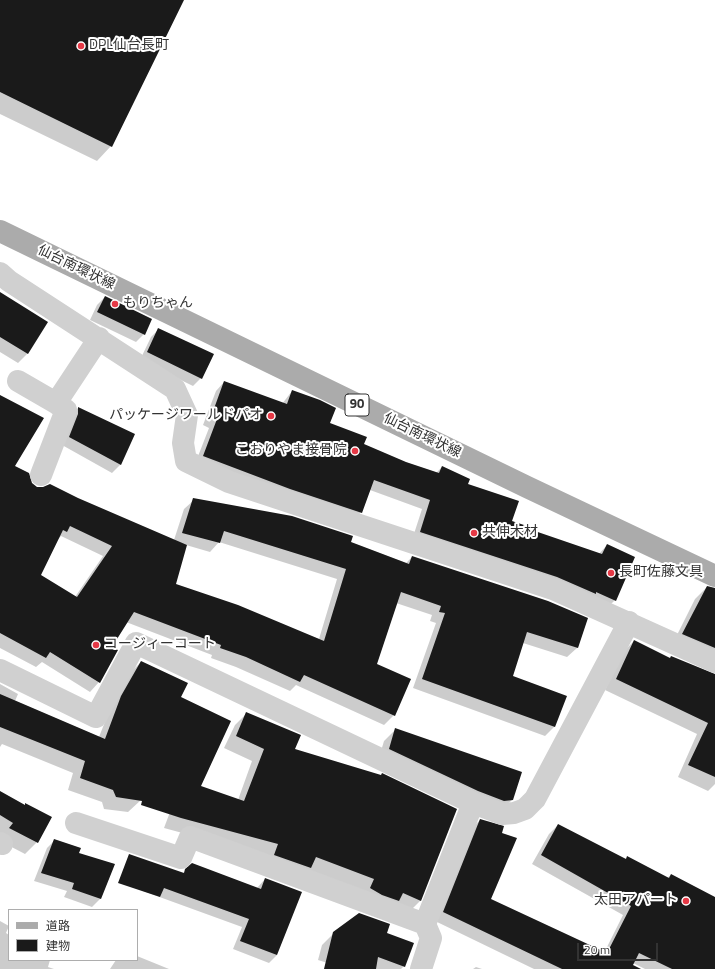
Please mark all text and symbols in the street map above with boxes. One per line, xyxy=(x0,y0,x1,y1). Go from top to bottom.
place label: DPL仙台長町 xyxy=(89,38,169,54)
marker: DPL仙台長町 xyxy=(76,41,86,51)
street label: 仙台南環状線 xyxy=(35,242,117,294)
place label: もりちゃん xyxy=(123,296,193,312)
marker: もりちゃん xyxy=(110,299,120,309)
road number: 90 xyxy=(345,394,369,416)
place label: パッケージワールドパオ xyxy=(109,408,263,424)
street label: 仙台南環状線 xyxy=(381,410,463,462)
marker: パッケージワールドパオ xyxy=(266,411,276,421)
place label: こおりやま接骨院 xyxy=(235,443,347,459)
marker: こおりやま接骨院 xyxy=(350,446,360,456)
place label: 共伸木材 xyxy=(482,525,538,541)
marker: 共伸木材 xyxy=(469,528,479,538)
place label: 長町佐藤文具 xyxy=(619,565,703,581)
marker: 長町佐藤文具 xyxy=(606,568,616,578)
place label: コージィーコート xyxy=(104,637,216,653)
marker: コージィーコート xyxy=(91,640,101,650)
place label: 太田アパート xyxy=(594,893,678,909)
marker: 太田アパート xyxy=(681,896,691,906)
legend xyxy=(8,909,138,961)
text: 道路 xyxy=(46,916,70,935)
scale bar xyxy=(579,935,660,961)
text: 建物 xyxy=(46,936,70,955)
text: 20 m xyxy=(584,940,610,959)

